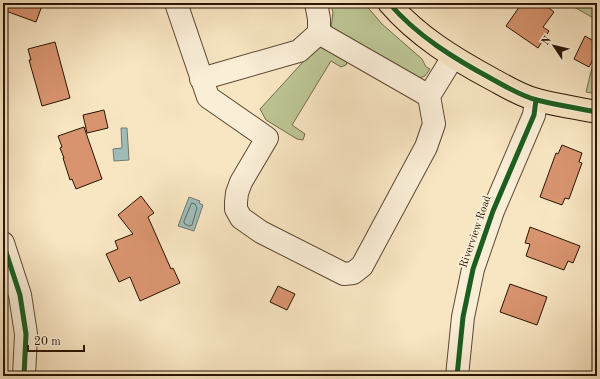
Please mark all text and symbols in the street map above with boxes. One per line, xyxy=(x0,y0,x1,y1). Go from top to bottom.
north arrow xyxy=(534,26,574,66)
text: N xyxy=(540,34,554,48)
street label: Riverview Road xyxy=(458,194,494,270)
scale bar xyxy=(28,327,84,353)
text: 20 m xyxy=(34,336,61,348)

